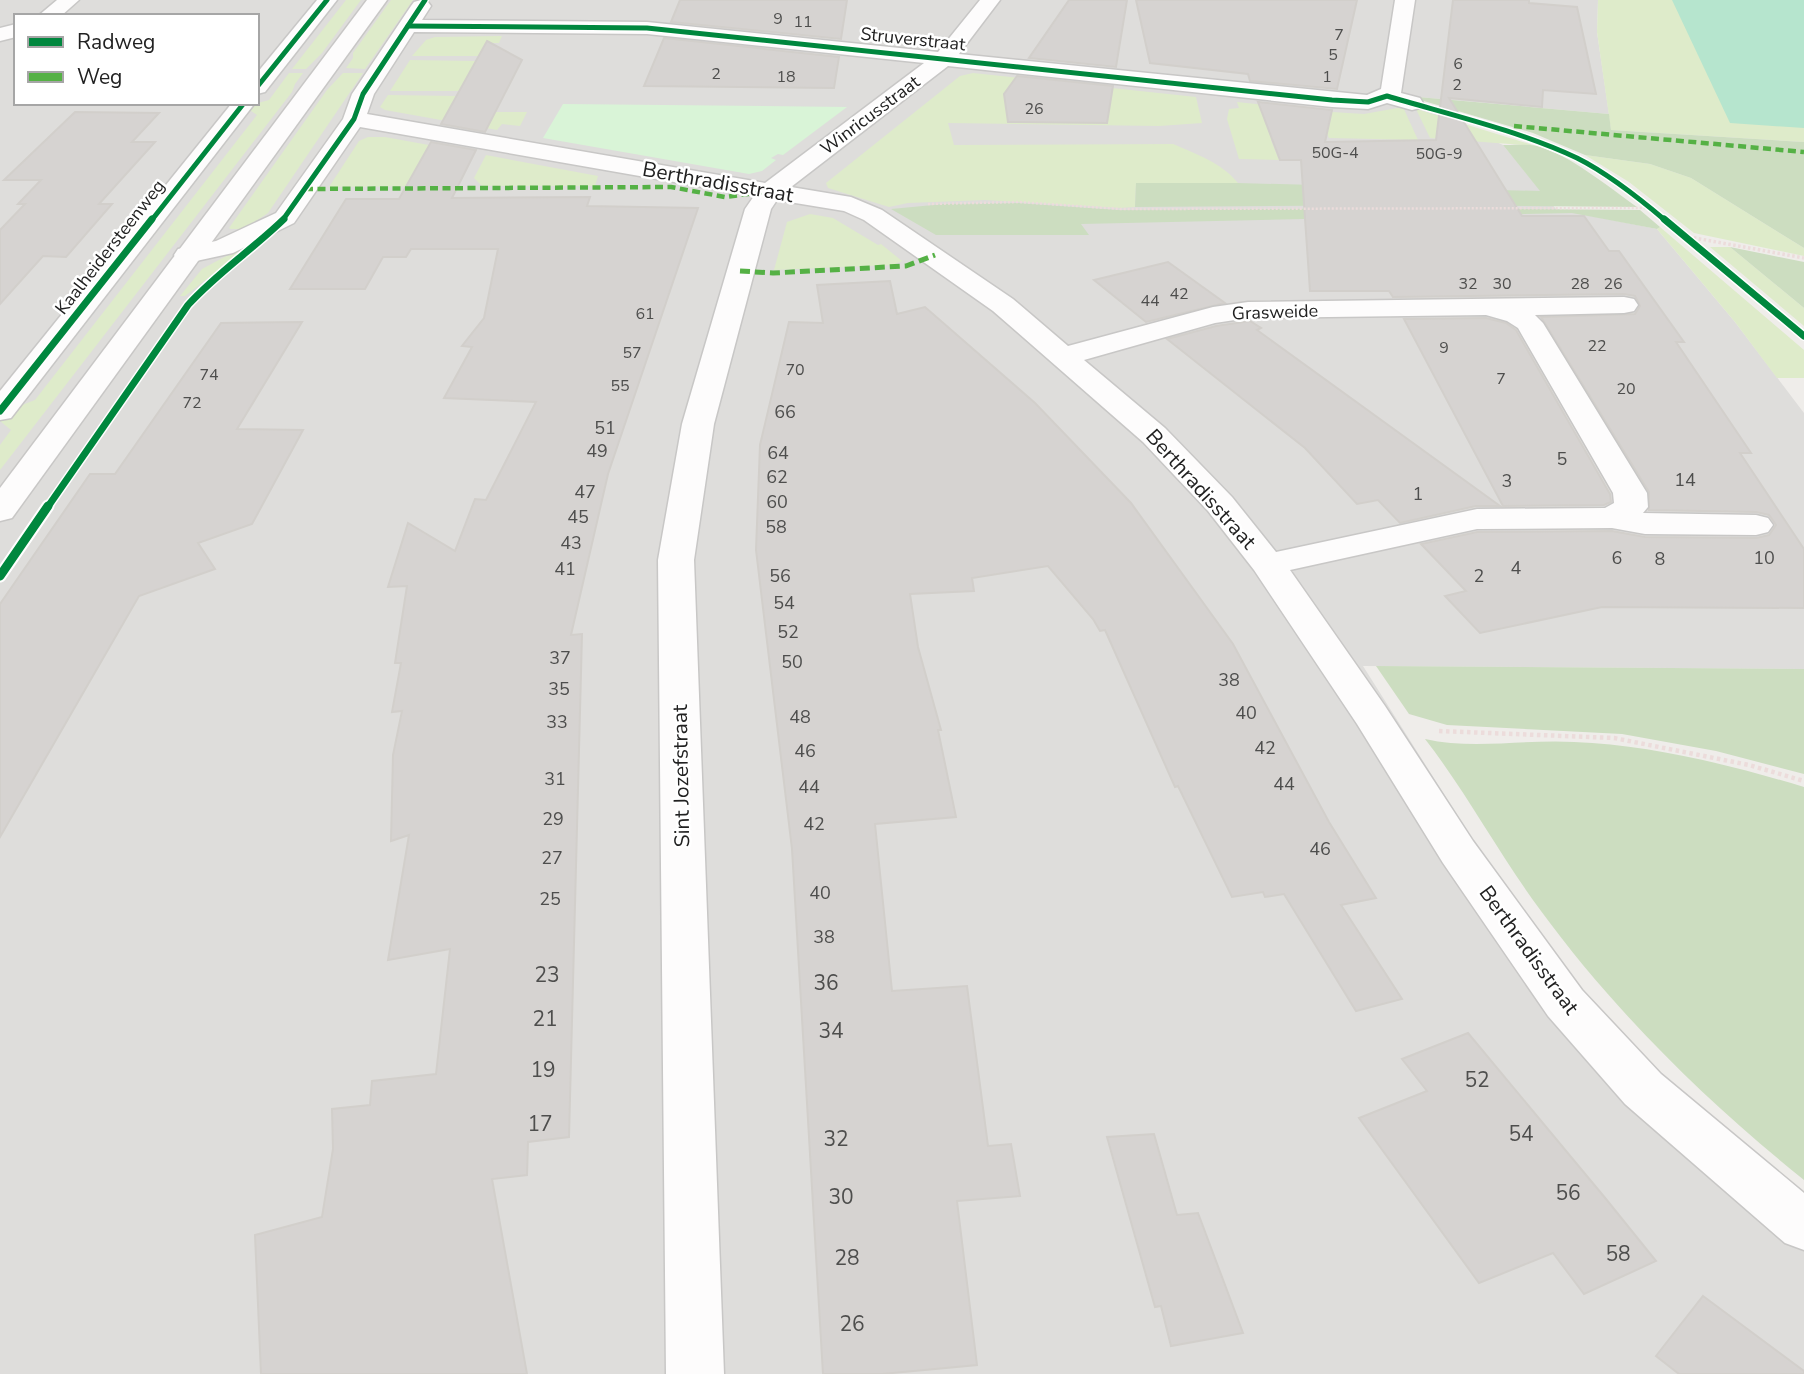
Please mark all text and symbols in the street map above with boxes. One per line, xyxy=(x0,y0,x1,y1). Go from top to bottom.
house number: 9 xyxy=(773,8,783,30)
house number: 11 xyxy=(793,11,813,33)
legend xyxy=(14,14,259,105)
street label: Struverstraat xyxy=(859,22,967,57)
house number: 7 xyxy=(1334,24,1344,46)
text: Radweg xyxy=(77,28,155,56)
house number: 5 xyxy=(1328,44,1338,66)
house number: 6 xyxy=(1453,53,1463,75)
text: Weg xyxy=(77,63,122,91)
house number: 2 xyxy=(711,63,721,85)
house number: 18 xyxy=(776,66,796,88)
house number: 1 xyxy=(1322,66,1332,88)
street label: Winricusstraat xyxy=(815,69,925,160)
house number: 2 xyxy=(1452,74,1462,96)
house number: 26 xyxy=(1024,98,1044,120)
house number: 50G-4 xyxy=(1311,142,1359,164)
house number: 50G-9 xyxy=(1415,143,1463,165)
street label: Berthradisstraat xyxy=(640,155,796,209)
street label: Kaalheidersteenweg xyxy=(50,174,170,320)
house number: 32 xyxy=(1458,273,1478,295)
house number: 30 xyxy=(1492,273,1512,295)
house number: 28 xyxy=(1570,273,1590,295)
house number: 26 xyxy=(1603,273,1623,295)
house number: 42 xyxy=(1169,283,1189,305)
house number: 44 xyxy=(1140,290,1160,312)
street label: Grasweide xyxy=(1231,299,1319,325)
house number: 61 xyxy=(635,303,655,325)
house number: 22 xyxy=(1587,335,1607,357)
house number: 9 xyxy=(1439,337,1449,359)
house number: 57 xyxy=(622,342,642,364)
house number: 70 xyxy=(785,359,805,381)
house number: 74 xyxy=(199,364,219,386)
house number: 7 xyxy=(1496,368,1506,390)
house number: 55 xyxy=(610,375,630,397)
house number: 20 xyxy=(1616,378,1636,400)
house number: 72 xyxy=(182,392,202,414)
house number: 66 xyxy=(774,400,796,424)
house number: 51 xyxy=(594,416,616,440)
street label: Berthradisstraat xyxy=(1139,423,1263,556)
house number: 49 xyxy=(586,439,608,463)
house number: 64 xyxy=(767,441,789,465)
house number: 5 xyxy=(1557,447,1567,471)
house number: 62 xyxy=(766,465,788,489)
house number: 14 xyxy=(1674,468,1696,492)
house number: 3 xyxy=(1502,469,1512,493)
house number: 47 xyxy=(574,480,596,504)
house number: 1 xyxy=(1413,482,1423,506)
house number: 60 xyxy=(766,490,788,514)
house number: 45 xyxy=(567,505,589,529)
house number: 58 xyxy=(765,515,787,539)
house number: 43 xyxy=(560,531,582,555)
house number: 6 xyxy=(1612,546,1622,570)
house number: 10 xyxy=(1753,546,1775,570)
house number: 8 xyxy=(1655,547,1665,571)
house number: 4 xyxy=(1511,556,1522,580)
house number: 41 xyxy=(554,557,576,581)
house number: 56 xyxy=(769,564,791,588)
house number: 2 xyxy=(1474,564,1484,588)
house number: 54 xyxy=(773,591,795,615)
house number: 52 xyxy=(777,620,799,644)
house number: 37 xyxy=(549,646,571,670)
house number: 50 xyxy=(781,650,803,674)
house number: 38 xyxy=(1218,668,1240,692)
house number: 35 xyxy=(548,677,570,701)
house number: 40 xyxy=(1235,701,1257,725)
street label: Sint Jozefstraat xyxy=(666,704,696,848)
house number: 48 xyxy=(789,705,811,729)
house number: 33 xyxy=(546,710,568,734)
house number: 42 xyxy=(1254,736,1276,760)
house number: 46 xyxy=(794,739,816,763)
house number: 31 xyxy=(544,767,566,791)
house number: 44 xyxy=(1273,772,1295,796)
house number: 44 xyxy=(798,775,820,799)
house number: 29 xyxy=(542,807,564,831)
house number: 42 xyxy=(803,812,825,836)
house number: 46 xyxy=(1309,837,1331,861)
house number: 27 xyxy=(541,846,563,870)
street label: Berthradisstraat xyxy=(1473,880,1586,1021)
house number: 40 xyxy=(809,881,831,905)
house number: 25 xyxy=(539,887,561,911)
house number: 38 xyxy=(813,925,835,949)
house number: 23 xyxy=(534,961,560,989)
house number: 36 xyxy=(813,969,839,997)
house number: 21 xyxy=(532,1005,558,1033)
house number: 34 xyxy=(818,1017,844,1045)
house number: 19 xyxy=(530,1056,556,1084)
house number: 52 xyxy=(1464,1066,1490,1094)
house number: 17 xyxy=(527,1110,553,1138)
house number: 54 xyxy=(1508,1120,1534,1148)
house number: 32 xyxy=(823,1125,849,1153)
house number: 56 xyxy=(1555,1179,1581,1207)
house number: 30 xyxy=(828,1183,854,1211)
house number: 58 xyxy=(1605,1240,1631,1268)
house number: 28 xyxy=(834,1244,860,1272)
house number: 26 xyxy=(839,1310,865,1338)

